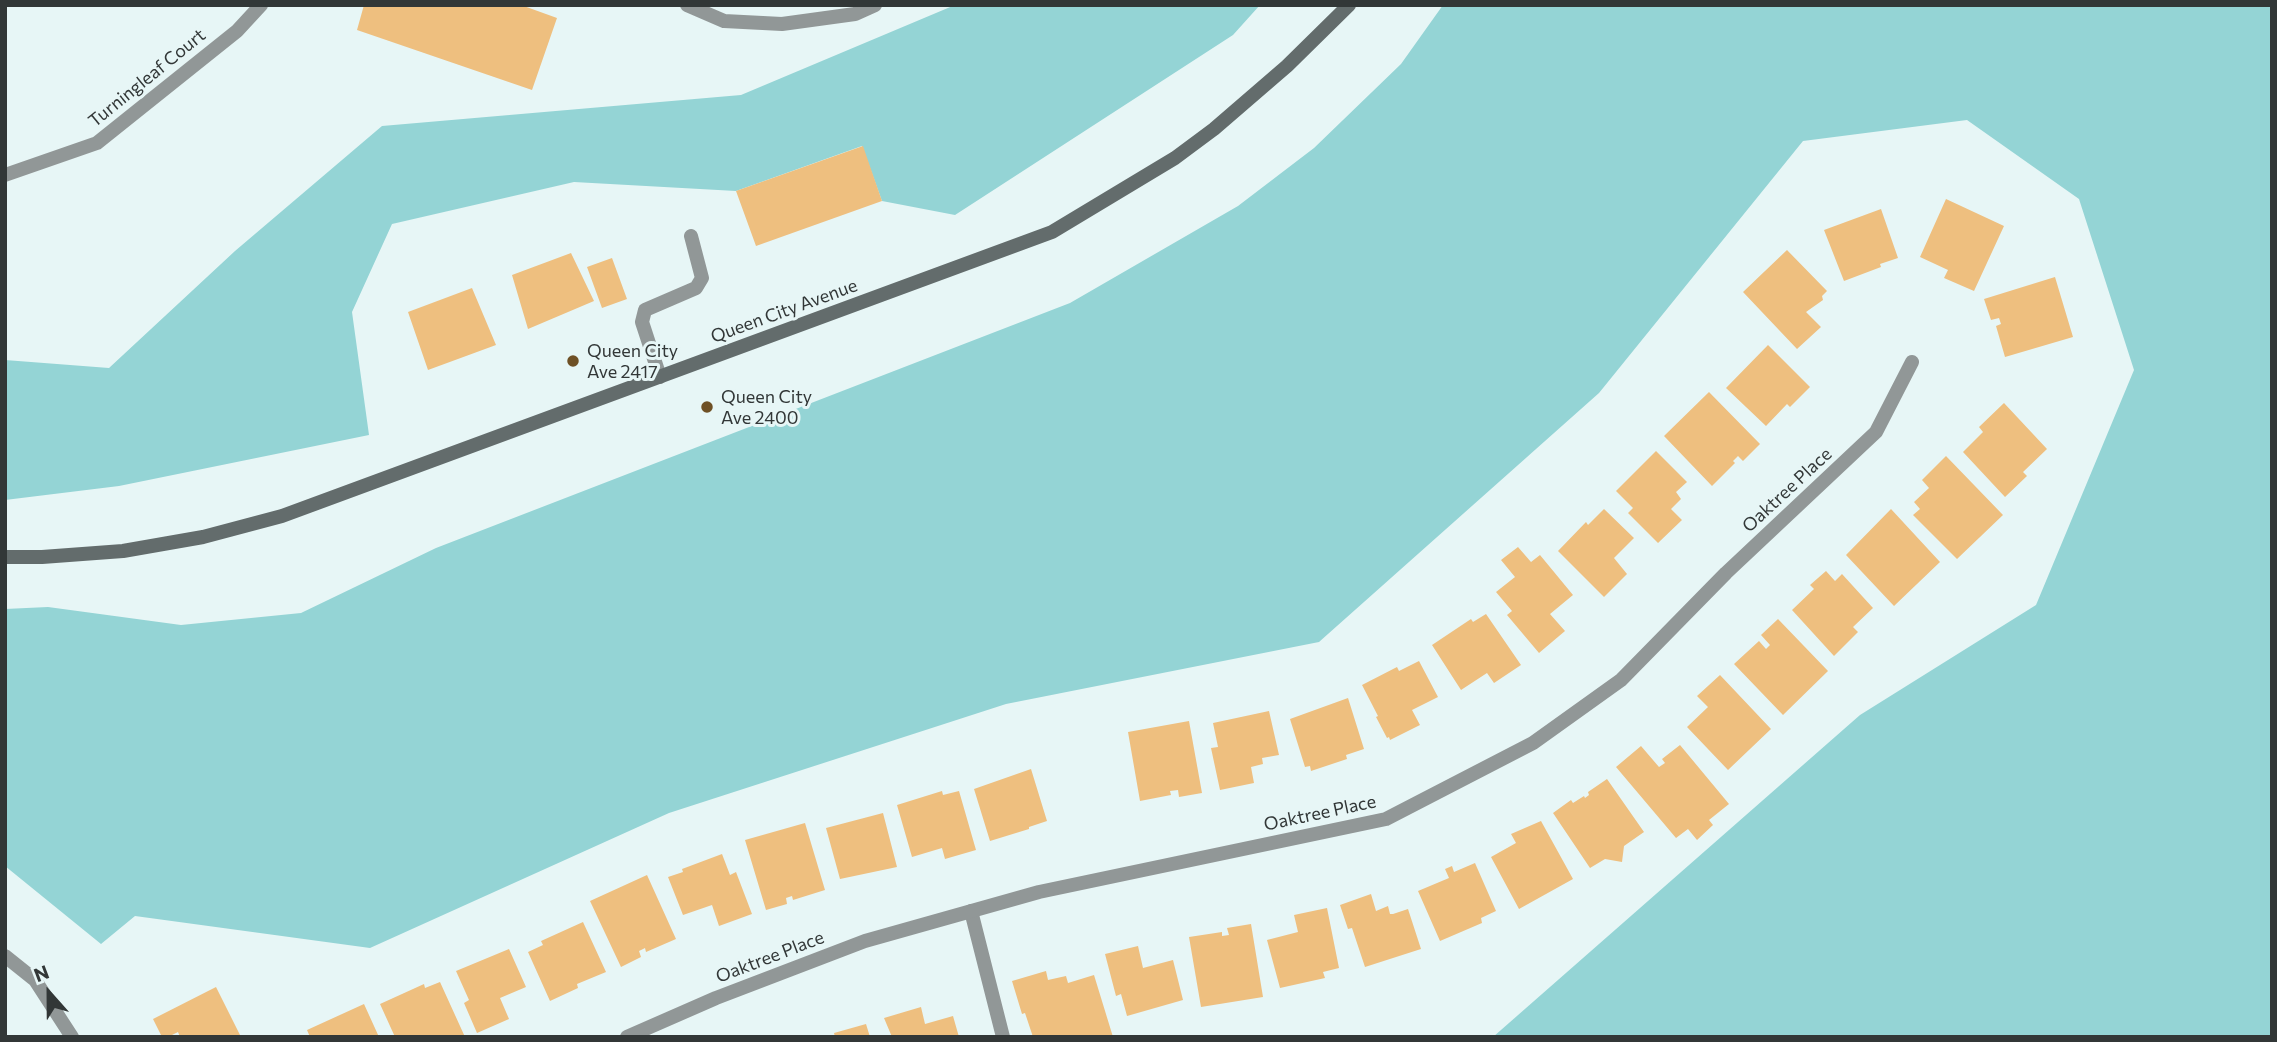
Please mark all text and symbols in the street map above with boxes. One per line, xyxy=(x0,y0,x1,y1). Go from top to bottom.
street label: Turningleaf Court xyxy=(84,24,210,132)
street label: Queen City Avenue xyxy=(708,274,860,348)
place label: Queen City Ave 2417 xyxy=(587,340,678,382)
marker: Queen City Ave 2417 xyxy=(565,353,581,369)
place label: Queen City Ave 2400 xyxy=(721,386,812,428)
marker: Queen City Ave 2400 xyxy=(699,399,715,415)
street label: Oaktree Place xyxy=(1738,443,1836,537)
street label: Oaktree Place xyxy=(1262,791,1378,835)
street label: Oaktree Place xyxy=(713,926,827,988)
north arrow xyxy=(14,958,84,1028)
text: N xyxy=(31,960,52,986)

